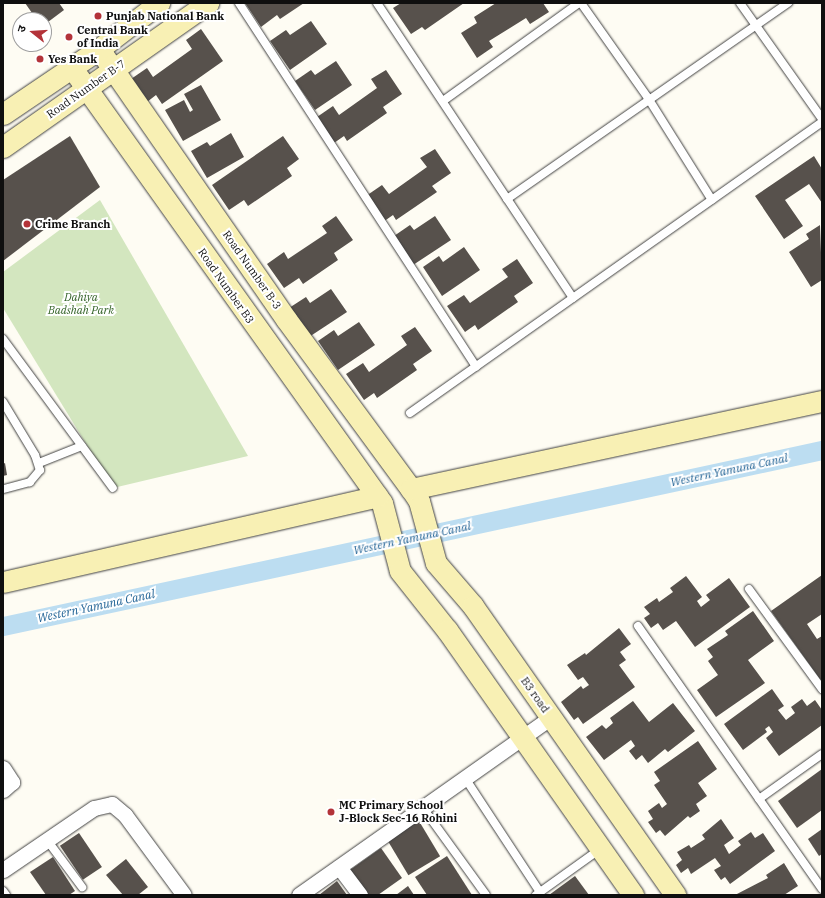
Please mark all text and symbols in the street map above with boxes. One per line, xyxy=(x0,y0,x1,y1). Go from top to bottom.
place label: Punjab National Bank xyxy=(106,9,224,23)
marker: Punjab National Bank xyxy=(93,11,103,21)
north arrow xyxy=(12,12,52,52)
text: उ xyxy=(14,24,29,34)
place label: Central Bank of India xyxy=(77,24,148,50)
marker: Central Bank of India xyxy=(64,32,74,42)
place label: Yes Bank xyxy=(48,52,97,66)
marker: Yes Bank xyxy=(35,54,45,64)
street label: Road Number B-7 xyxy=(44,57,128,121)
place label: Crime Branch xyxy=(35,217,110,231)
marker: Crime Branch xyxy=(22,219,32,229)
street label: Road Number B-3 xyxy=(220,228,284,312)
street label: Road Number B3 xyxy=(195,246,257,326)
park label: Dahiya Badshah Park xyxy=(48,291,114,317)
water label: Western Yamuna Canal xyxy=(669,450,789,490)
water label: Western Yamuna Canal xyxy=(352,518,472,558)
water label: Western Yamuna Canal xyxy=(36,586,156,626)
street label: B3 road xyxy=(518,675,552,715)
place label: MC Primary School J-Block Sec-16 Rohini xyxy=(339,799,457,825)
marker: MC Primary School J-Block Sec-16 Rohini xyxy=(326,807,336,817)

